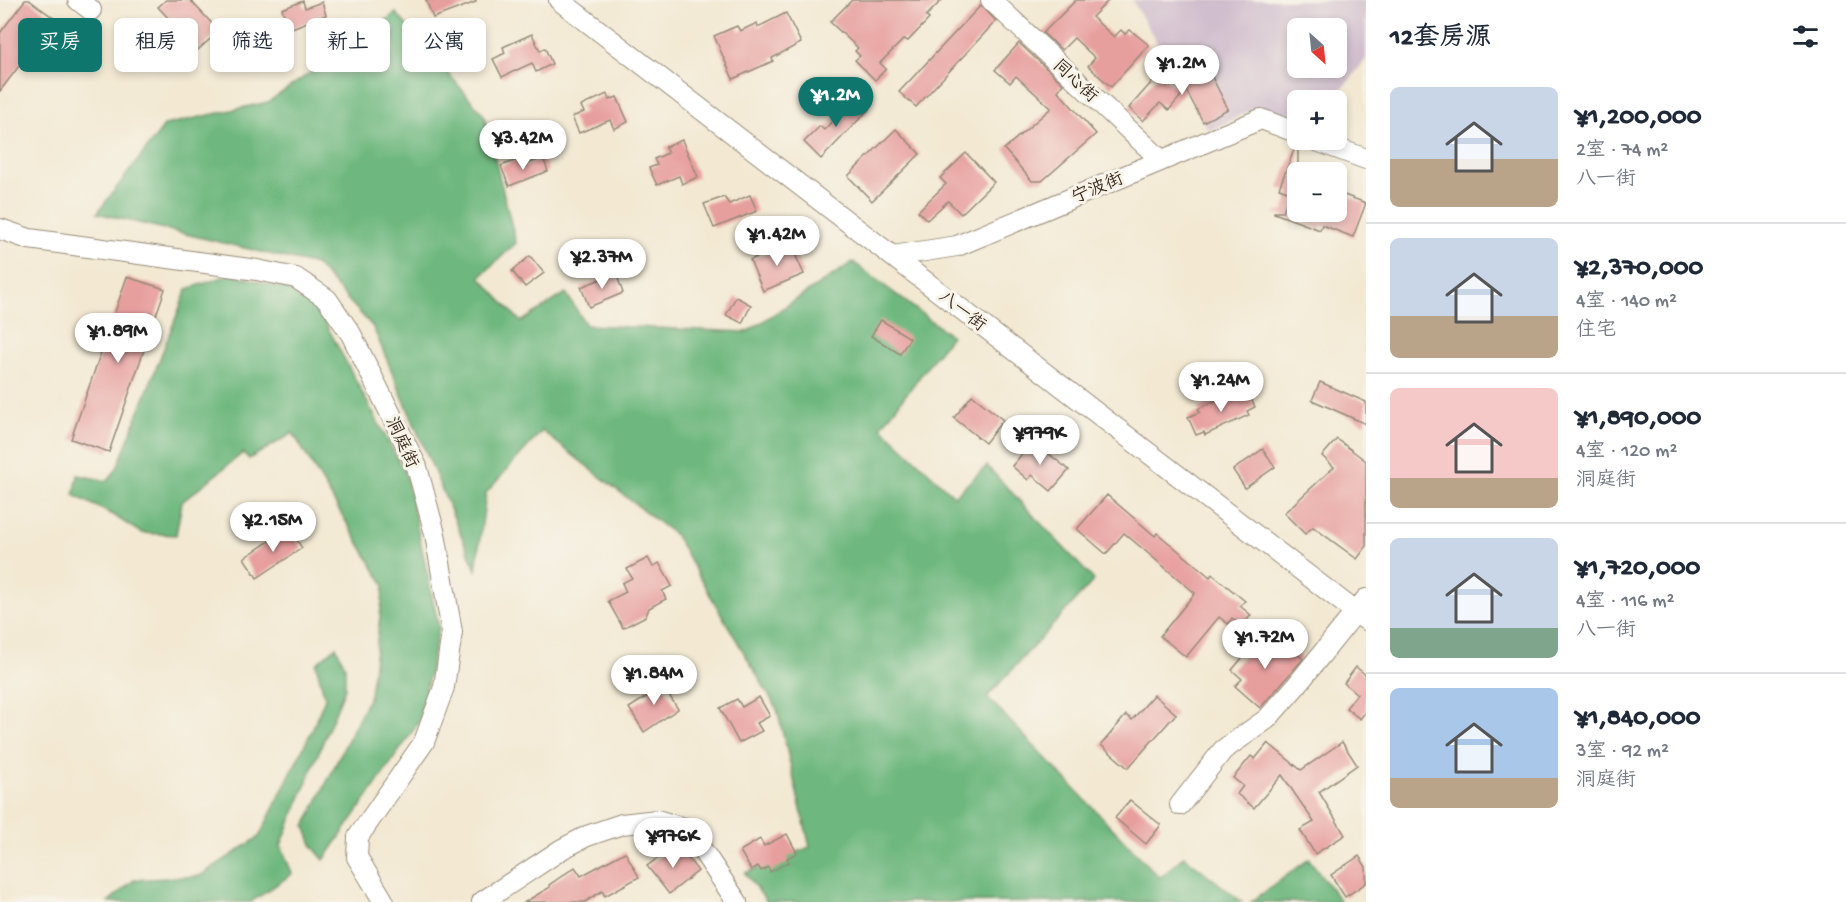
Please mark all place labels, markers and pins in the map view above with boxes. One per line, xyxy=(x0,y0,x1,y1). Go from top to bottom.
pin: ¥1.2M xyxy=(1140,45,1224,96)
pin: ¥1.2M xyxy=(794,77,878,128)
pin: ¥3.42M xyxy=(474,120,572,171)
pin: ¥1.42M xyxy=(728,216,826,267)
pin: ¥2.37M xyxy=(553,239,651,290)
pin: ¥1.89M xyxy=(69,313,167,364)
pin: ¥1.24M xyxy=(1172,362,1270,413)
pin: ¥979K xyxy=(998,415,1082,466)
pin: ¥2.15M xyxy=(224,502,322,553)
pin: ¥1.72M xyxy=(1216,619,1314,670)
pin: ¥1.84M xyxy=(605,655,703,706)
pin: ¥976K xyxy=(631,818,715,869)

